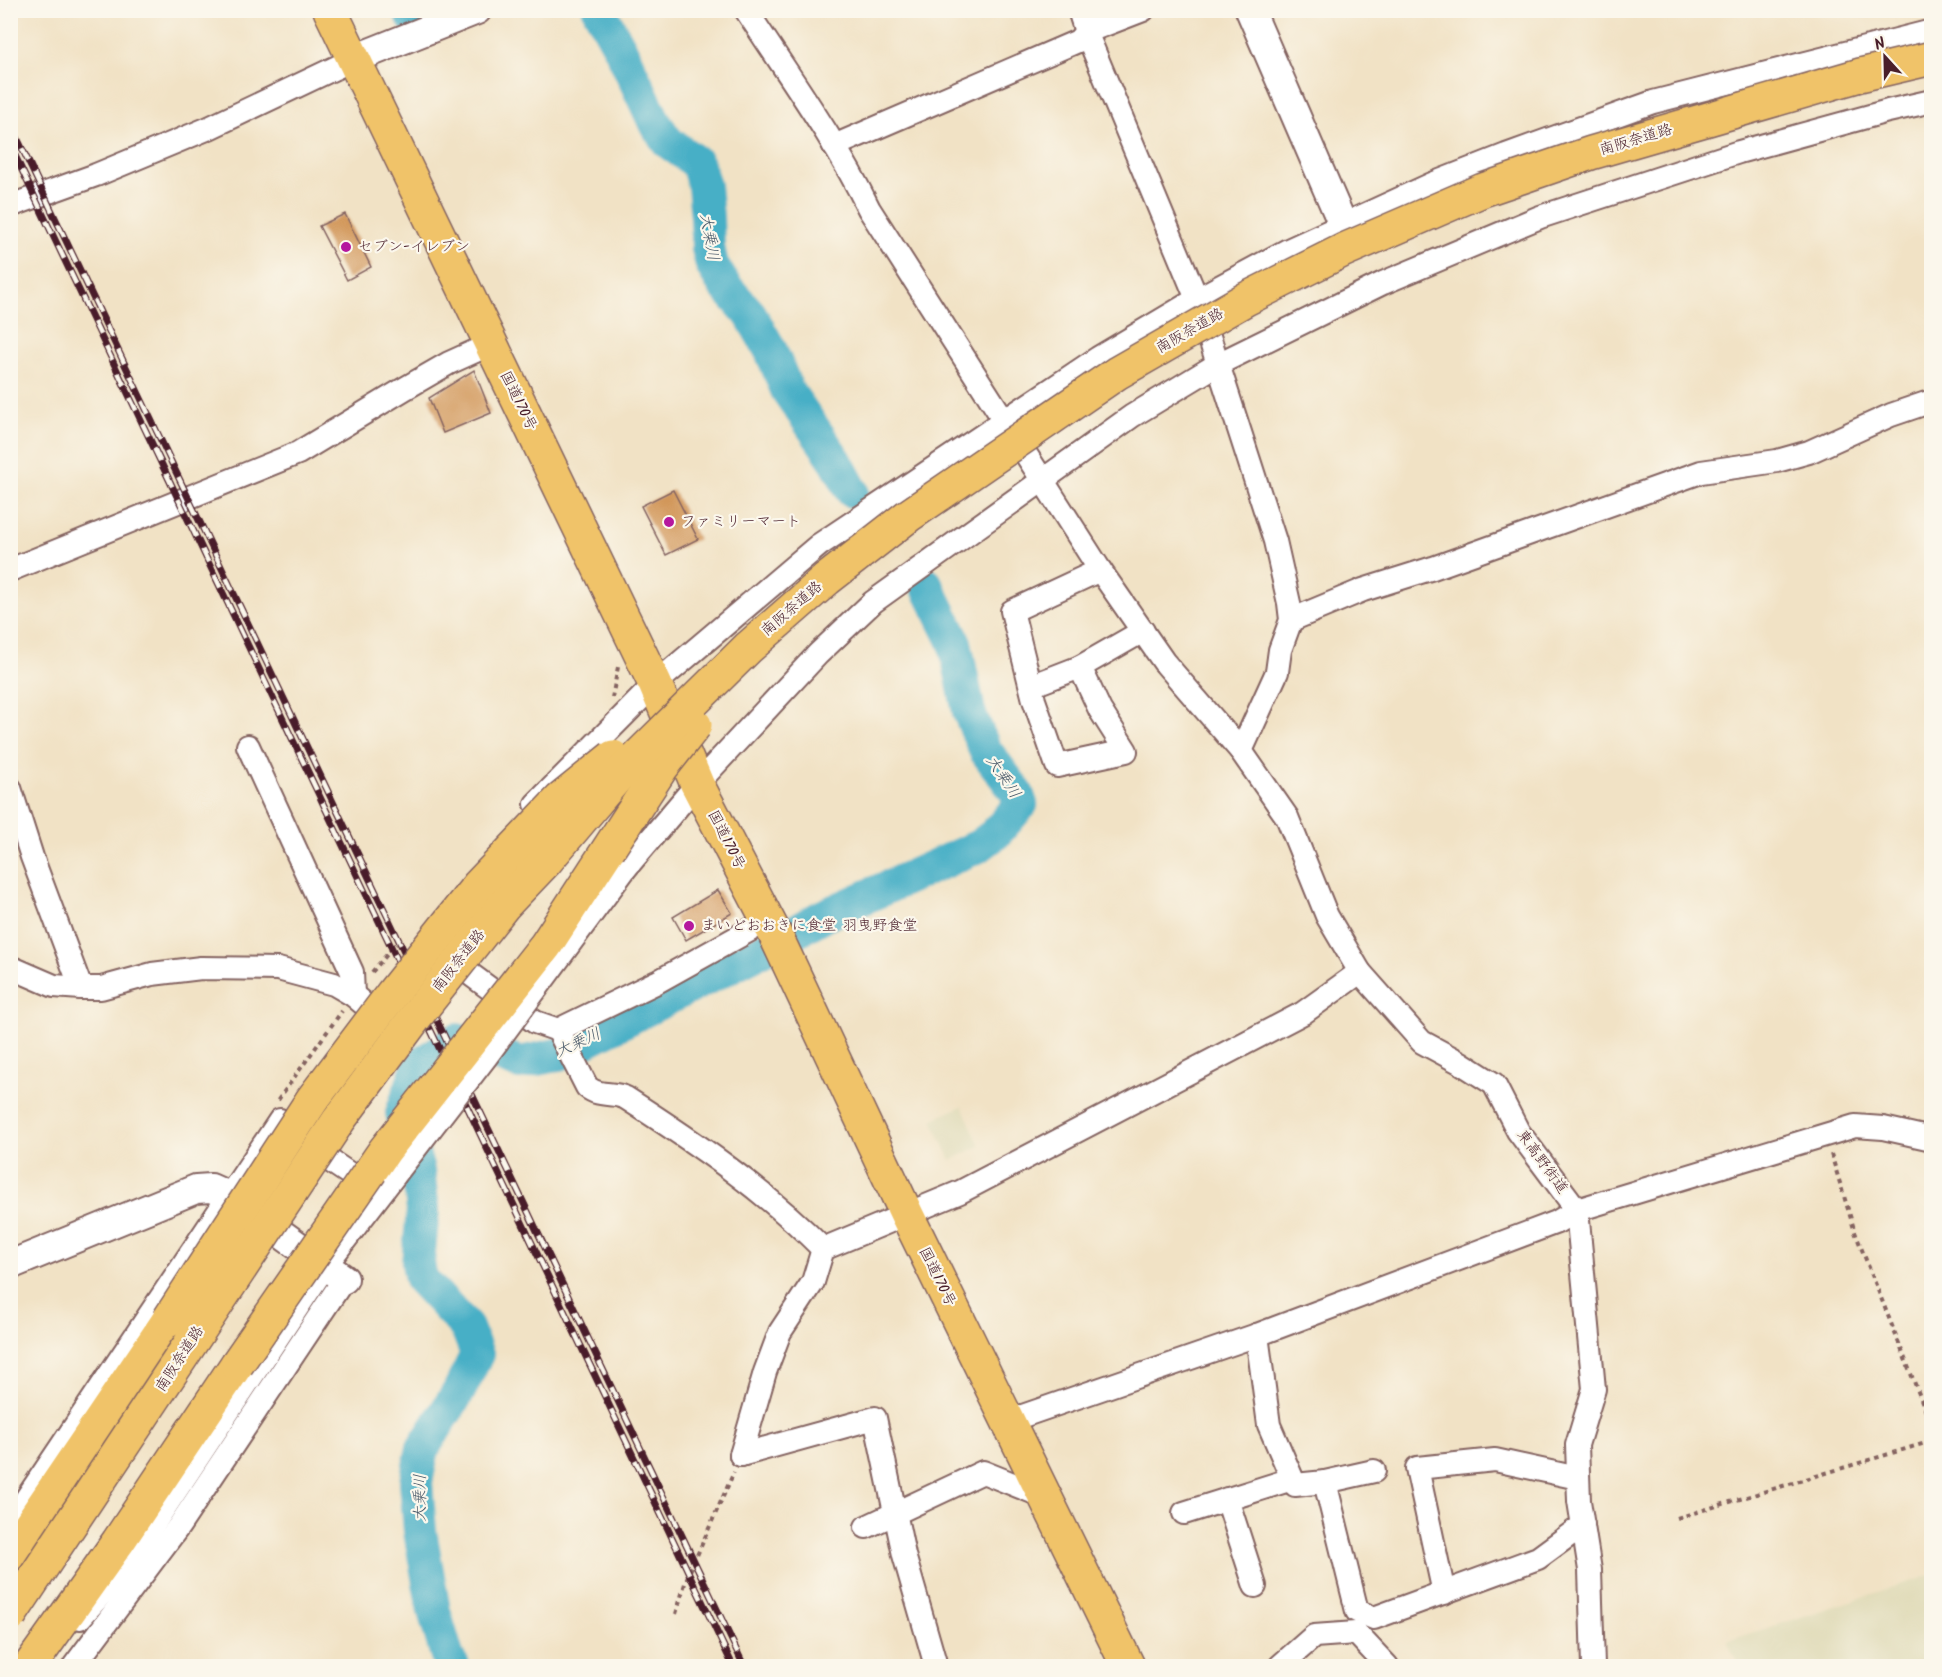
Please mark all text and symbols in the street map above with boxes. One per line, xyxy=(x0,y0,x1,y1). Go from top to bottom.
north arrow xyxy=(1855,27,1915,87)
text: N xyxy=(1871,31,1889,58)
street label: 南阪奈道路 xyxy=(1597,118,1675,162)
water label: 大乗川 xyxy=(693,211,725,263)
place label: セブン-イレブン xyxy=(358,235,470,259)
marker: セブン-イレブン xyxy=(339,240,353,254)
street label: 南阪奈道路 xyxy=(1152,302,1228,360)
street label: 国道170号 xyxy=(493,367,543,435)
place label: ファミリーマート xyxy=(681,510,801,534)
marker: ファミリーマート xyxy=(662,515,676,529)
street label: 南阪奈道路 xyxy=(756,575,828,643)
water label: 大乗川 xyxy=(979,750,1027,804)
street label: 国道170号 xyxy=(701,806,751,874)
place label: まいどおおきに食堂 羽曳野食堂 xyxy=(701,914,917,938)
marker: まいどおおきに食堂 羽曳野食堂 xyxy=(682,919,696,933)
street label: 南阪奈道路 xyxy=(426,924,492,998)
water label: 大乗川 xyxy=(551,1022,605,1064)
street label: 東高野街道 xyxy=(1510,1125,1574,1199)
street label: 国道170号 xyxy=(912,1243,962,1311)
street label: 南阪奈道路 xyxy=(150,1321,210,1397)
water label: 大乗川 xyxy=(408,1474,433,1522)

